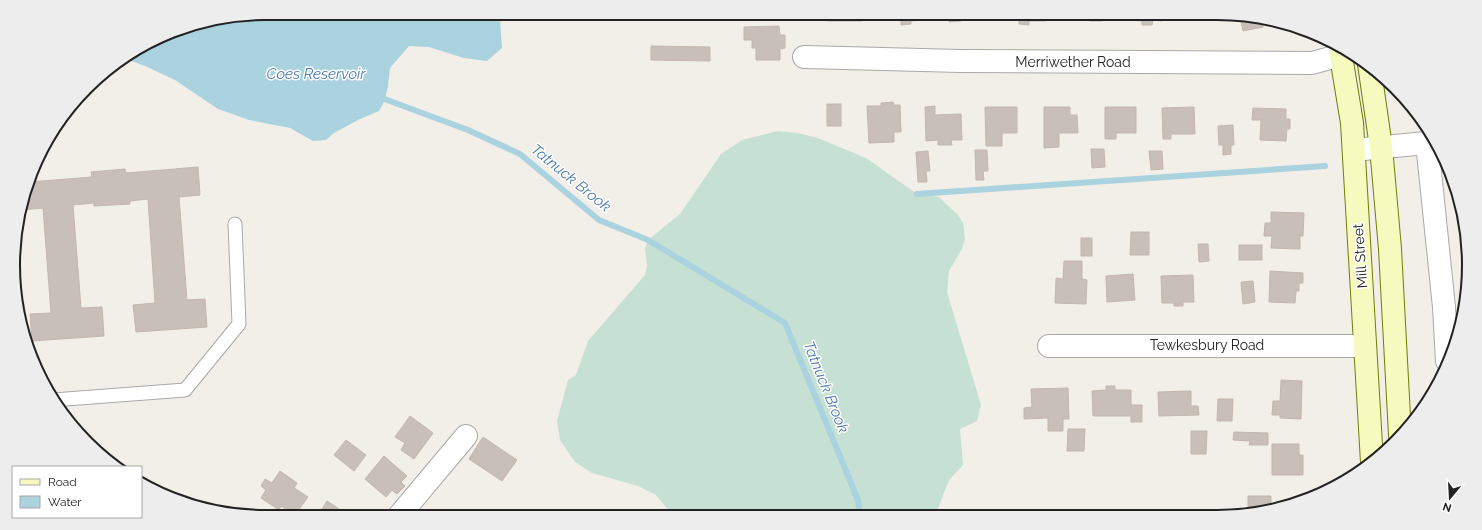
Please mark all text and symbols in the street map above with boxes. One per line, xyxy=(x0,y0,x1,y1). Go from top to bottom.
street label: Merriwether Road xyxy=(1015,54,1131,70)
water label: Coes Reservoir xyxy=(267,65,366,83)
water label: Tatnuck Brook xyxy=(528,140,614,216)
street label: Mill Street xyxy=(1350,223,1370,289)
street label: Tewkesbury Road xyxy=(1150,337,1264,353)
water label: Tatnuck Brook xyxy=(799,339,853,435)
legend xyxy=(12,466,142,518)
text: Road xyxy=(48,475,77,489)
north arrow xyxy=(1430,478,1470,518)
text: Water xyxy=(48,495,82,509)
text: N xyxy=(1441,500,1453,515)

